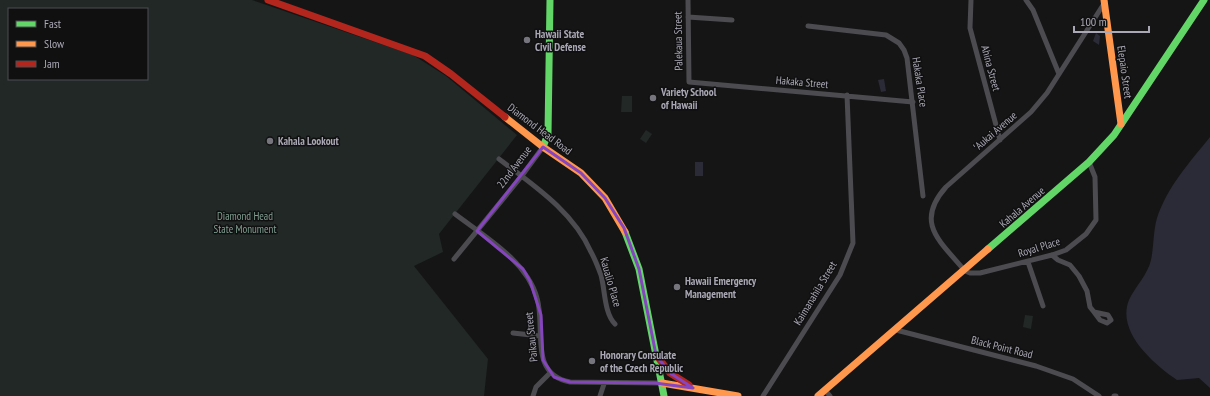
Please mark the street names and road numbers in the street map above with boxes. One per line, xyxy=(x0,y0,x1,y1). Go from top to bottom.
street label: Palekaua Street xyxy=(670,11,686,71)
street label: Ahina Street xyxy=(978,44,1004,92)
street label: Elepaio Street xyxy=(1114,45,1136,99)
street label: Hakaka Place xyxy=(909,56,931,108)
street label: Hakaka Street xyxy=(775,73,829,91)
street label: Diamond Head Road xyxy=(505,100,575,158)
street label: ʻAukai Avenue xyxy=(970,108,1020,154)
street label: 22nd Avenue xyxy=(494,143,535,191)
street label: Kahala Avenue xyxy=(996,183,1048,231)
street label: Royal Place xyxy=(1016,234,1062,260)
street label: Kaualio Place xyxy=(597,256,625,309)
street label: Kaimanahila Street xyxy=(790,259,840,327)
street label: Paikau Street xyxy=(521,311,541,363)
street label: Black Point Road xyxy=(970,333,1035,361)

